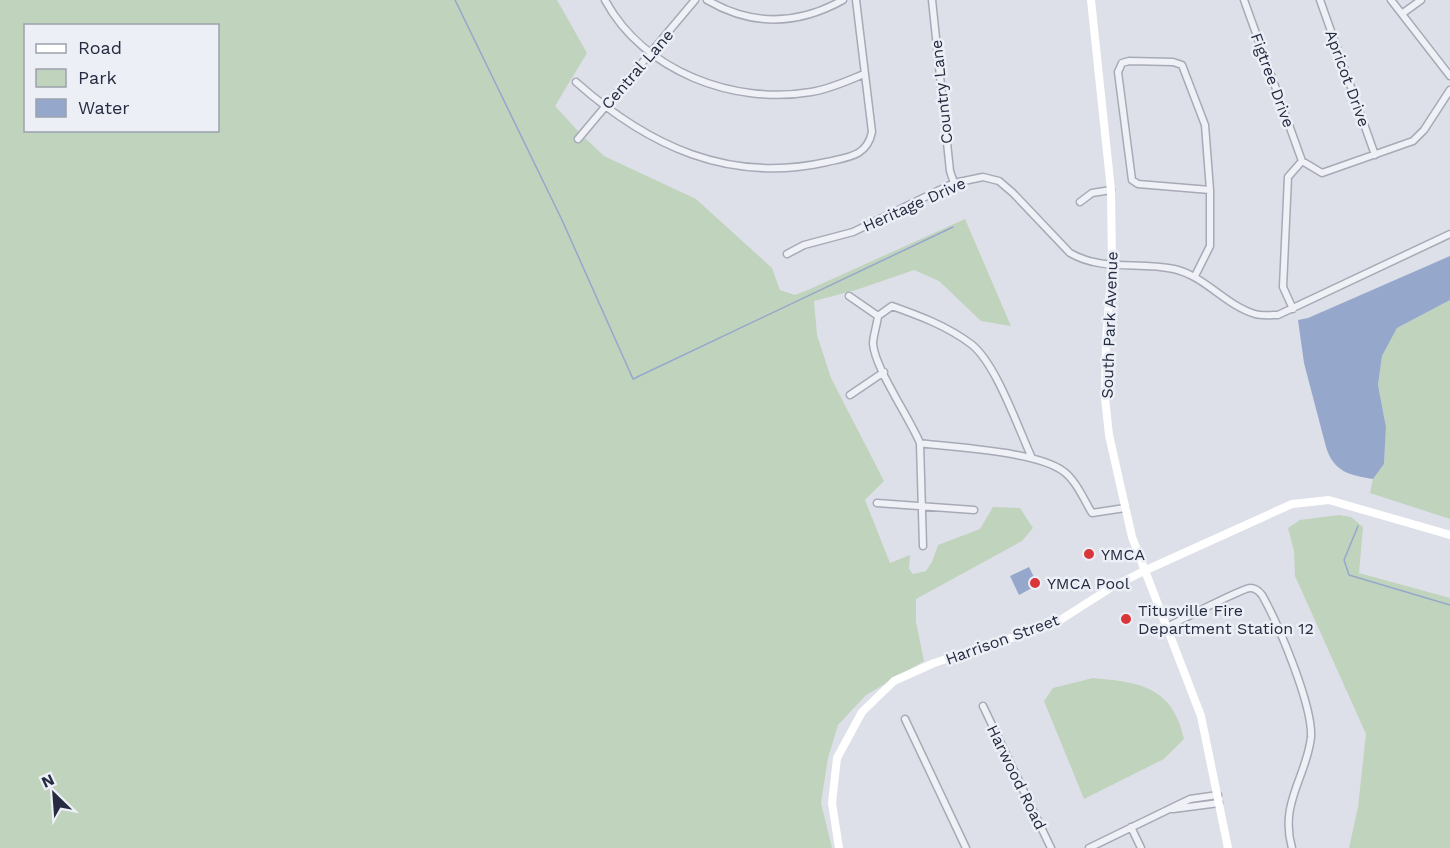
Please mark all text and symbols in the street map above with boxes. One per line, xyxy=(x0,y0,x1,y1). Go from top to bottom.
legend xyxy=(24,24,219,132)
street label: Central Lane xyxy=(598,26,677,113)
street label: Apricot Drive xyxy=(1321,27,1374,129)
street label: Figtree Drive xyxy=(1247,30,1298,130)
text: Road xyxy=(78,37,122,58)
street label: Country Lane xyxy=(927,39,956,145)
text: Park xyxy=(78,67,117,88)
text: Water xyxy=(78,97,130,118)
street label: Heritage Drive xyxy=(860,173,968,236)
street label: South Park Avenue xyxy=(1097,251,1122,399)
place label: YMCA xyxy=(1101,545,1145,564)
marker: YMCA xyxy=(1082,547,1096,561)
place label: YMCA Pool xyxy=(1047,574,1130,593)
marker: YMCA Pool xyxy=(1028,576,1042,590)
place label: Titusville Fire Department Station 12 xyxy=(1138,601,1314,638)
street label: Harrison Street xyxy=(943,610,1062,669)
marker: Titusville Fire Department Station 12 xyxy=(1119,612,1133,626)
street label: Harwood Road xyxy=(983,722,1050,833)
north arrow xyxy=(24,764,84,824)
text: N xyxy=(38,770,57,792)

